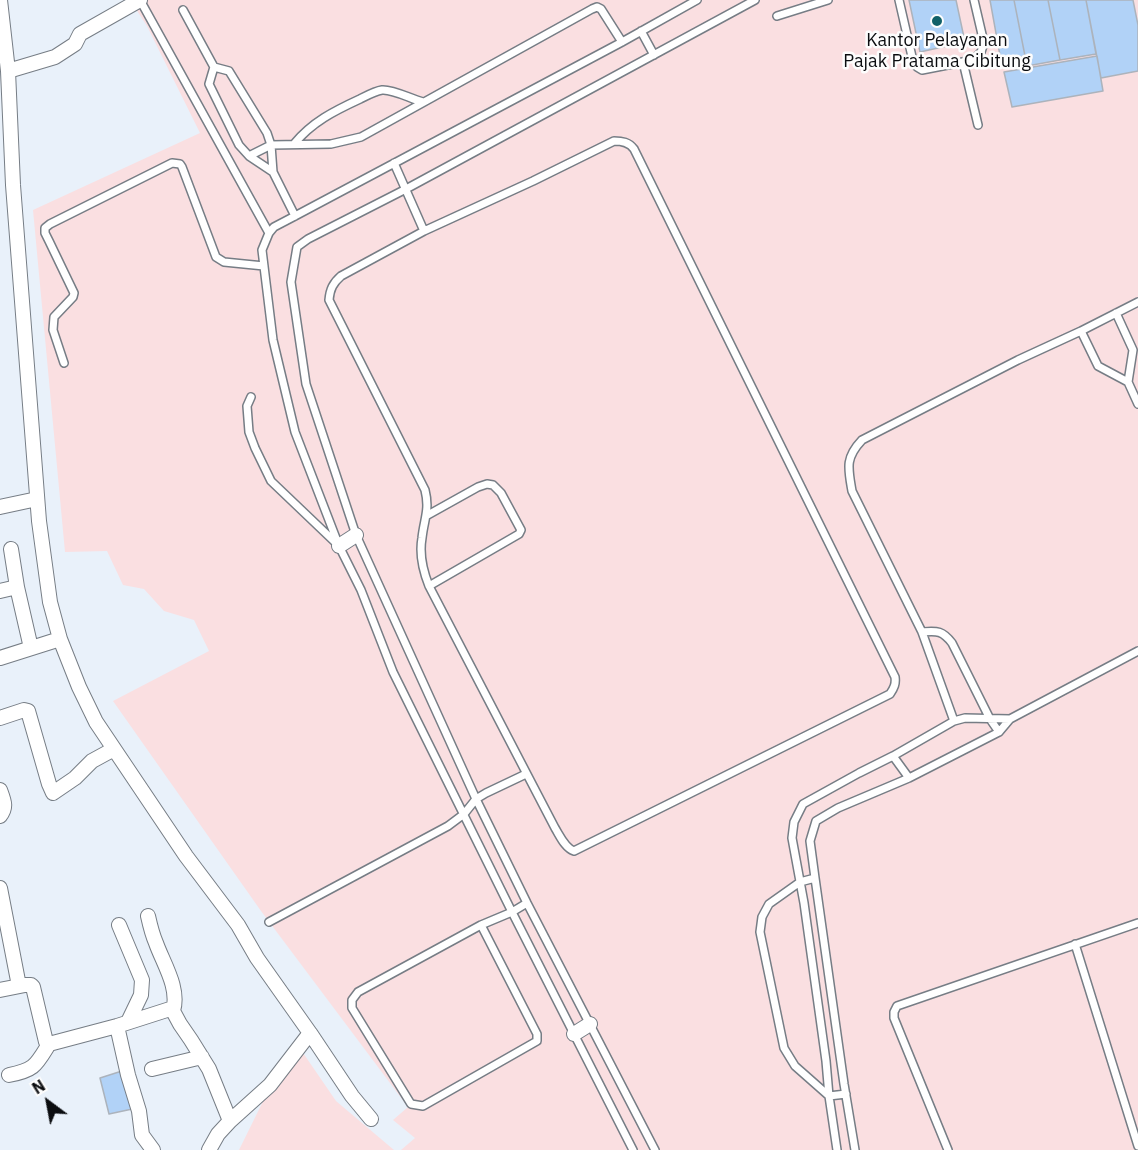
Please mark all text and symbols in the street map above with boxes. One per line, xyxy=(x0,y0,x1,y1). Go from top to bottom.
marker: Kantor Pelayanan Pajak Pratama Cibitung xyxy=(930,14,944,28)
place label: Kantor Pelayanan Pajak Pratama Cibitung xyxy=(843,30,1031,72)
north arrow xyxy=(18,1072,78,1132)
text: N xyxy=(28,1075,49,1098)

